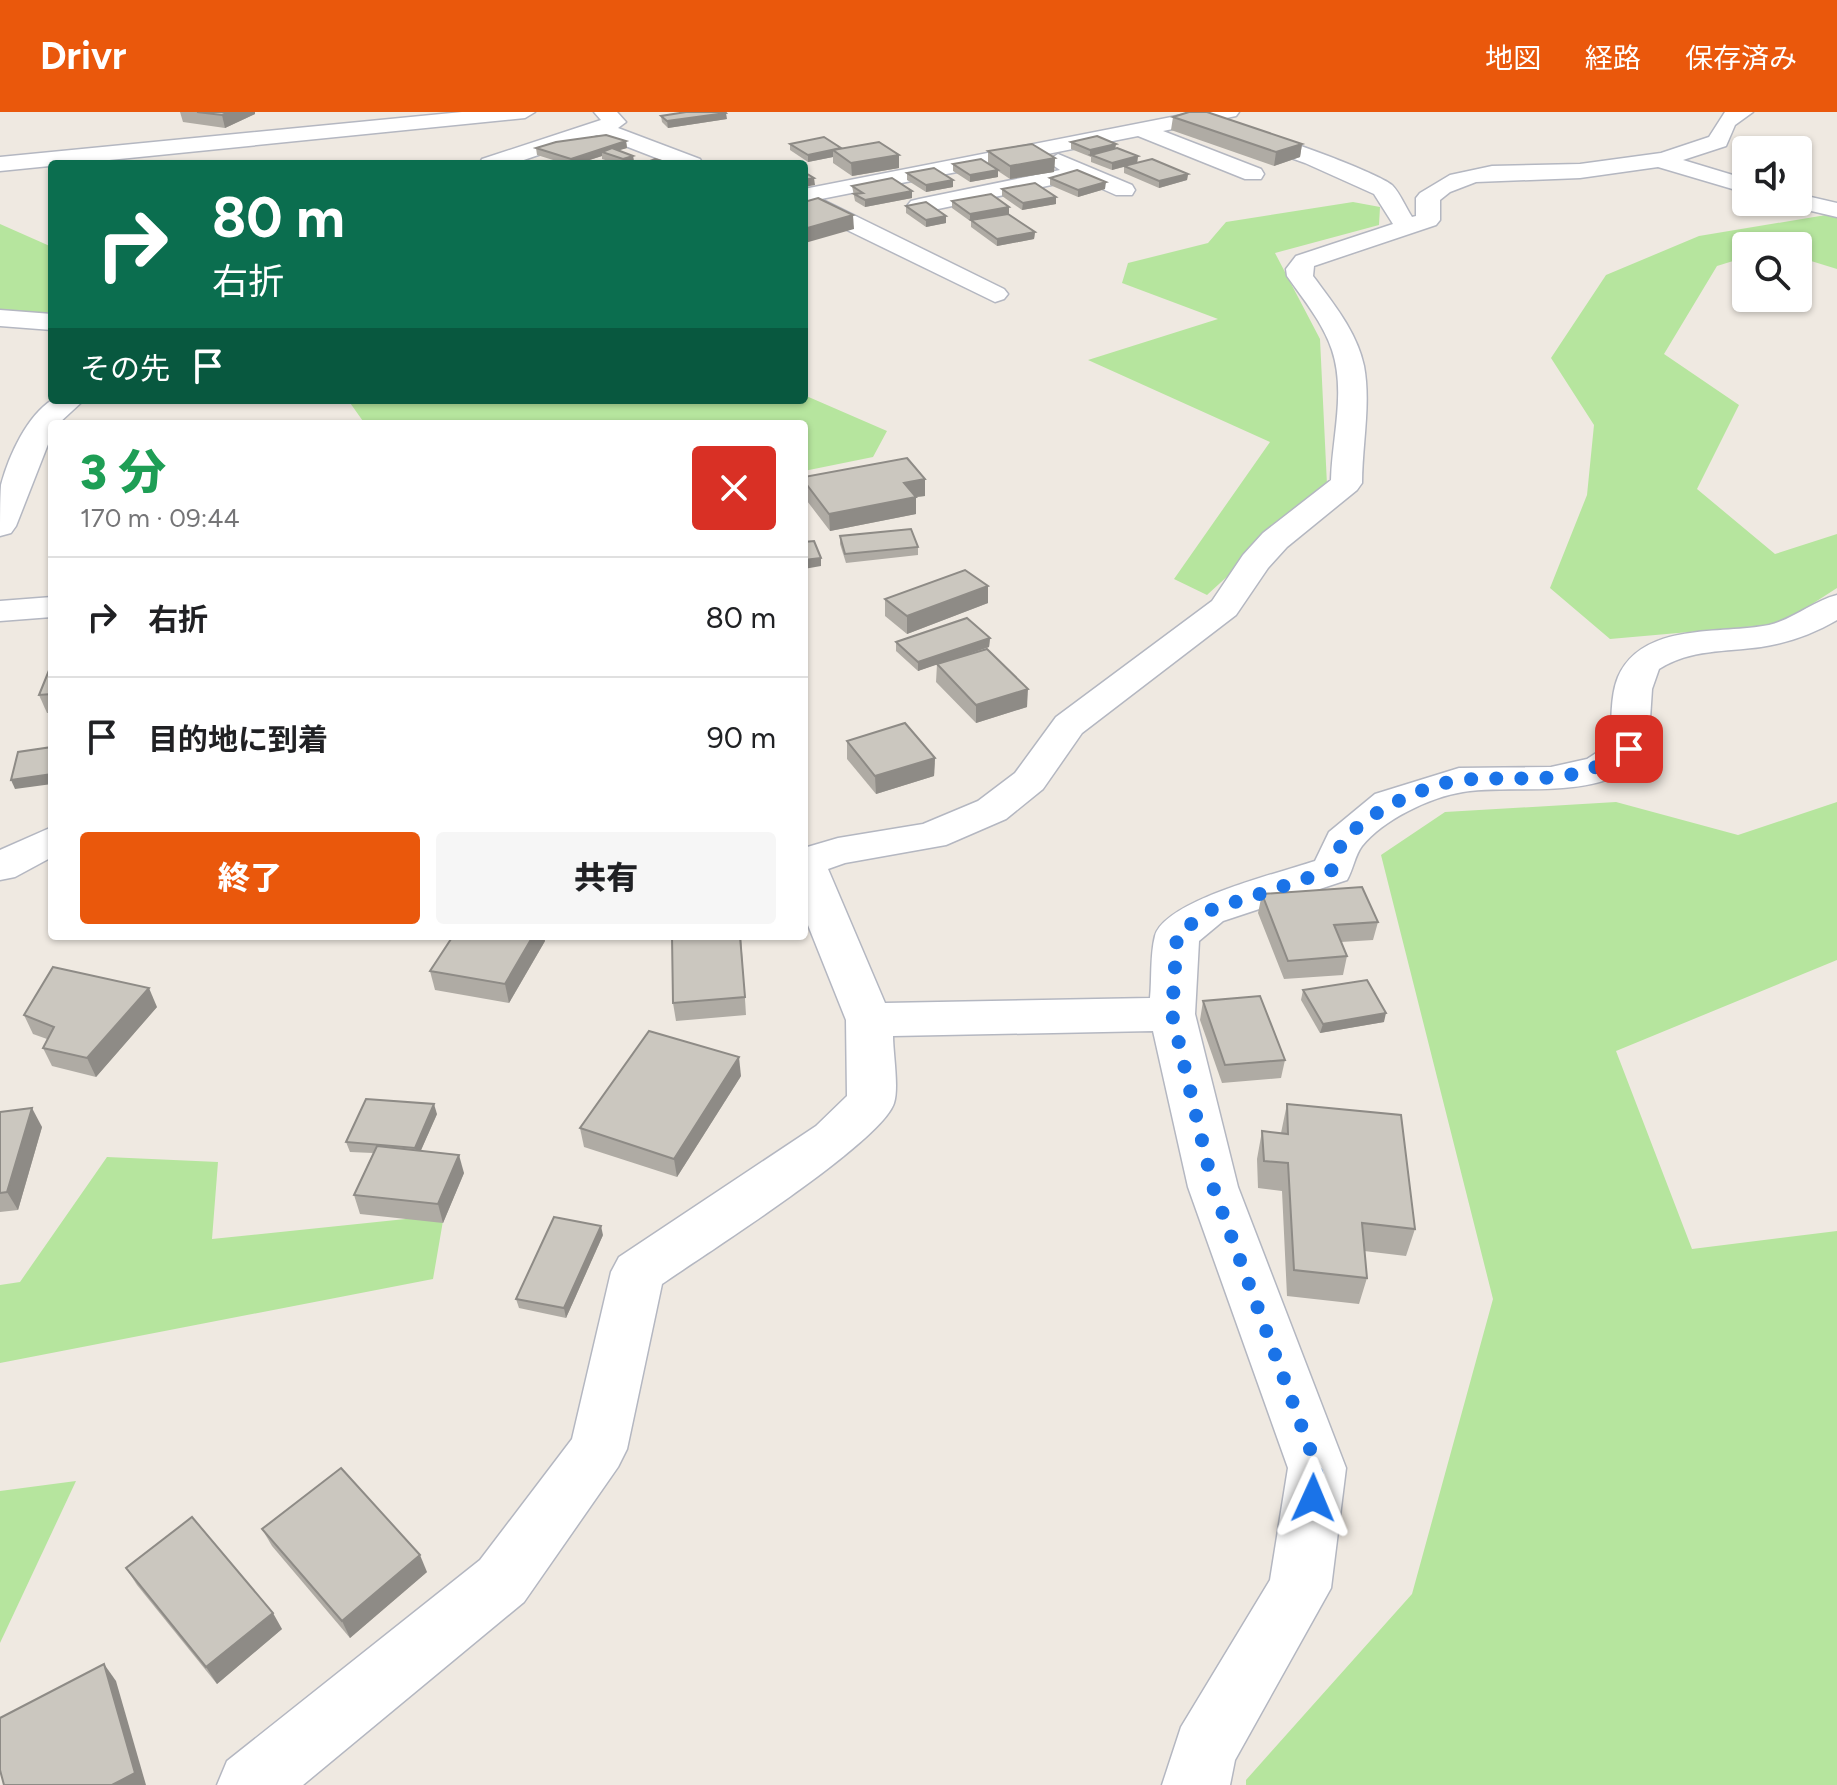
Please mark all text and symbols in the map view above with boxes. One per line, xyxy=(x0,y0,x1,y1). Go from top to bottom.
text: Drivr xyxy=(40,33,127,79)
text: 地図 xyxy=(1485,41,1541,75)
text: 経路 xyxy=(1585,41,1641,75)
text: 保存済み xyxy=(1685,41,1797,75)
map controls xyxy=(1732,136,1812,312)
button: sound xyxy=(1732,136,1812,216)
text: 80 m xyxy=(212,184,345,251)
icon: right xyxy=(80,192,184,296)
button: search xyxy=(1732,232,1812,312)
text: 右折 xyxy=(212,260,284,303)
icon: arrive xyxy=(186,344,230,388)
text: その先 xyxy=(80,350,170,387)
text: 3 分 xyxy=(80,443,166,501)
button: close xyxy=(692,446,776,530)
text: 170 m · 09:44 xyxy=(80,502,240,534)
icon: right xyxy=(80,595,124,639)
text: 80 m xyxy=(705,599,776,636)
text: 右折 xyxy=(148,601,208,638)
icon: arrive xyxy=(80,715,124,759)
pin xyxy=(1595,715,1663,783)
text: 90 m xyxy=(707,719,776,756)
text: 目的地に到着 xyxy=(148,721,328,758)
icon: arrive xyxy=(1607,727,1651,771)
button: 終了 xyxy=(80,832,420,924)
button: 共有 xyxy=(436,832,776,924)
position arrow xyxy=(1271,1456,1355,1540)

